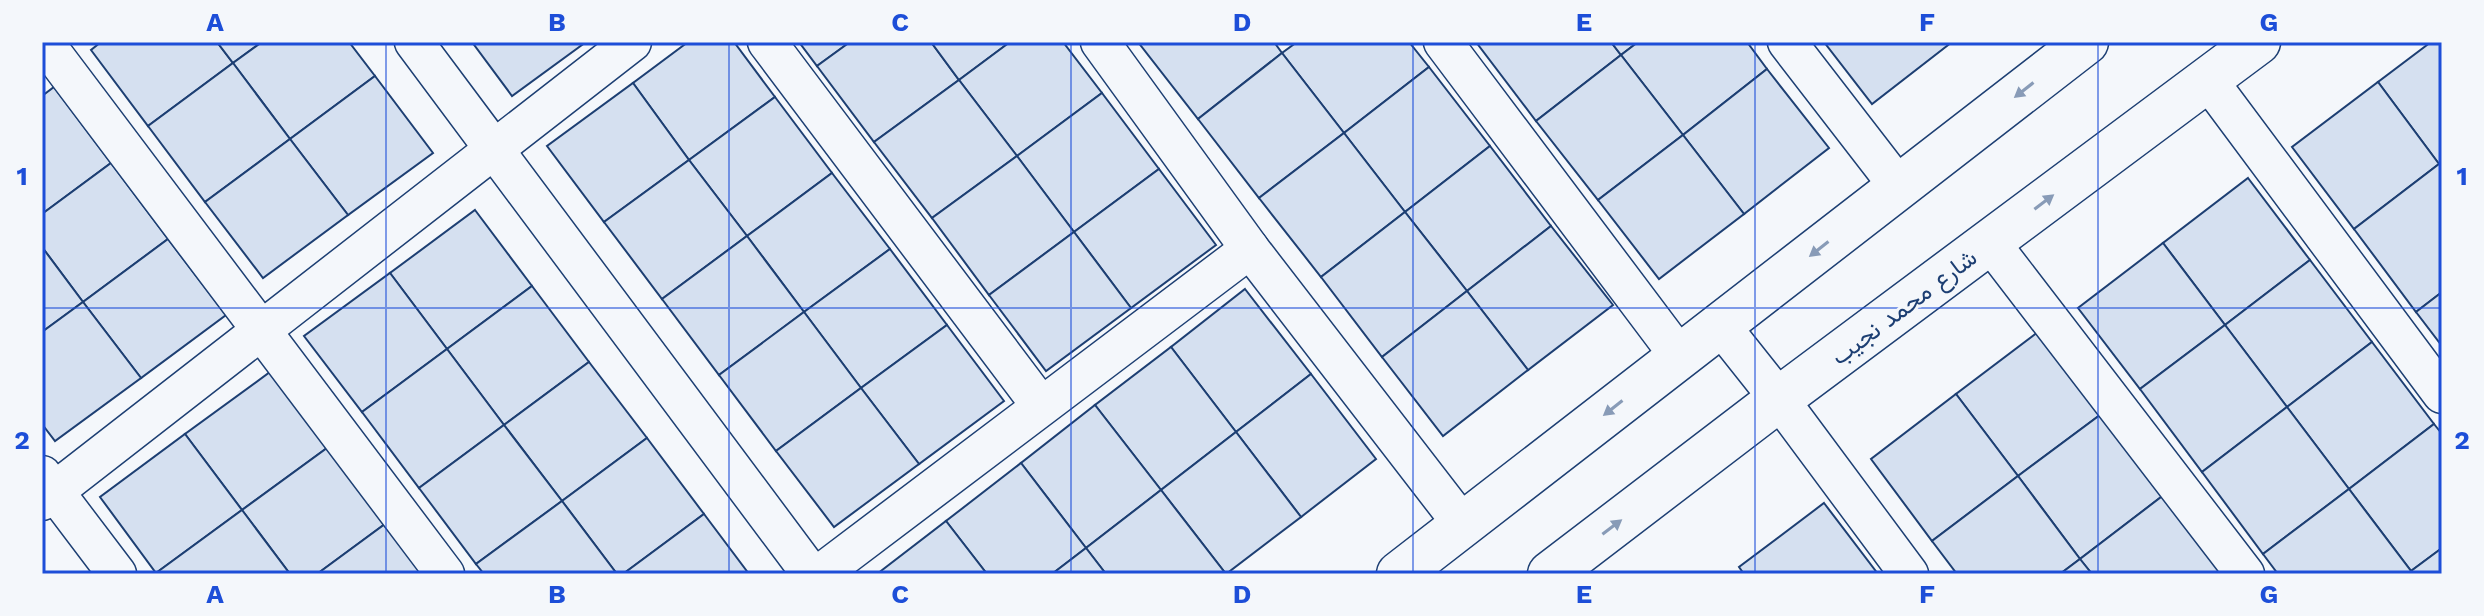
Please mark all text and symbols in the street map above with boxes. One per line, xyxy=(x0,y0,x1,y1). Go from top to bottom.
text: A xyxy=(206,7,224,37)
text: B xyxy=(548,7,566,37)
text: C xyxy=(891,7,909,37)
text: D xyxy=(1233,7,1251,37)
text: E xyxy=(1576,7,1592,37)
text: F xyxy=(1919,7,1935,37)
text: G xyxy=(2260,7,2278,37)
one-way arrow xyxy=(2014,81,2034,97)
text: 1 xyxy=(16,161,28,191)
text: 1 xyxy=(2456,161,2468,191)
one-way arrow xyxy=(2034,195,2054,211)
one-way arrow xyxy=(1809,241,1829,257)
street label: شارع محمد نجيب xyxy=(1826,243,1983,372)
one-way arrow xyxy=(1603,400,1623,416)
text: 2 xyxy=(14,425,30,455)
text: 2 xyxy=(2454,425,2470,455)
one-way arrow xyxy=(1602,519,1622,535)
text: A xyxy=(206,579,224,609)
text: B xyxy=(548,579,566,609)
text: C xyxy=(891,579,909,609)
text: D xyxy=(1233,579,1251,609)
text: E xyxy=(1576,579,1592,609)
text: F xyxy=(1919,579,1935,609)
text: G xyxy=(2260,579,2278,609)

